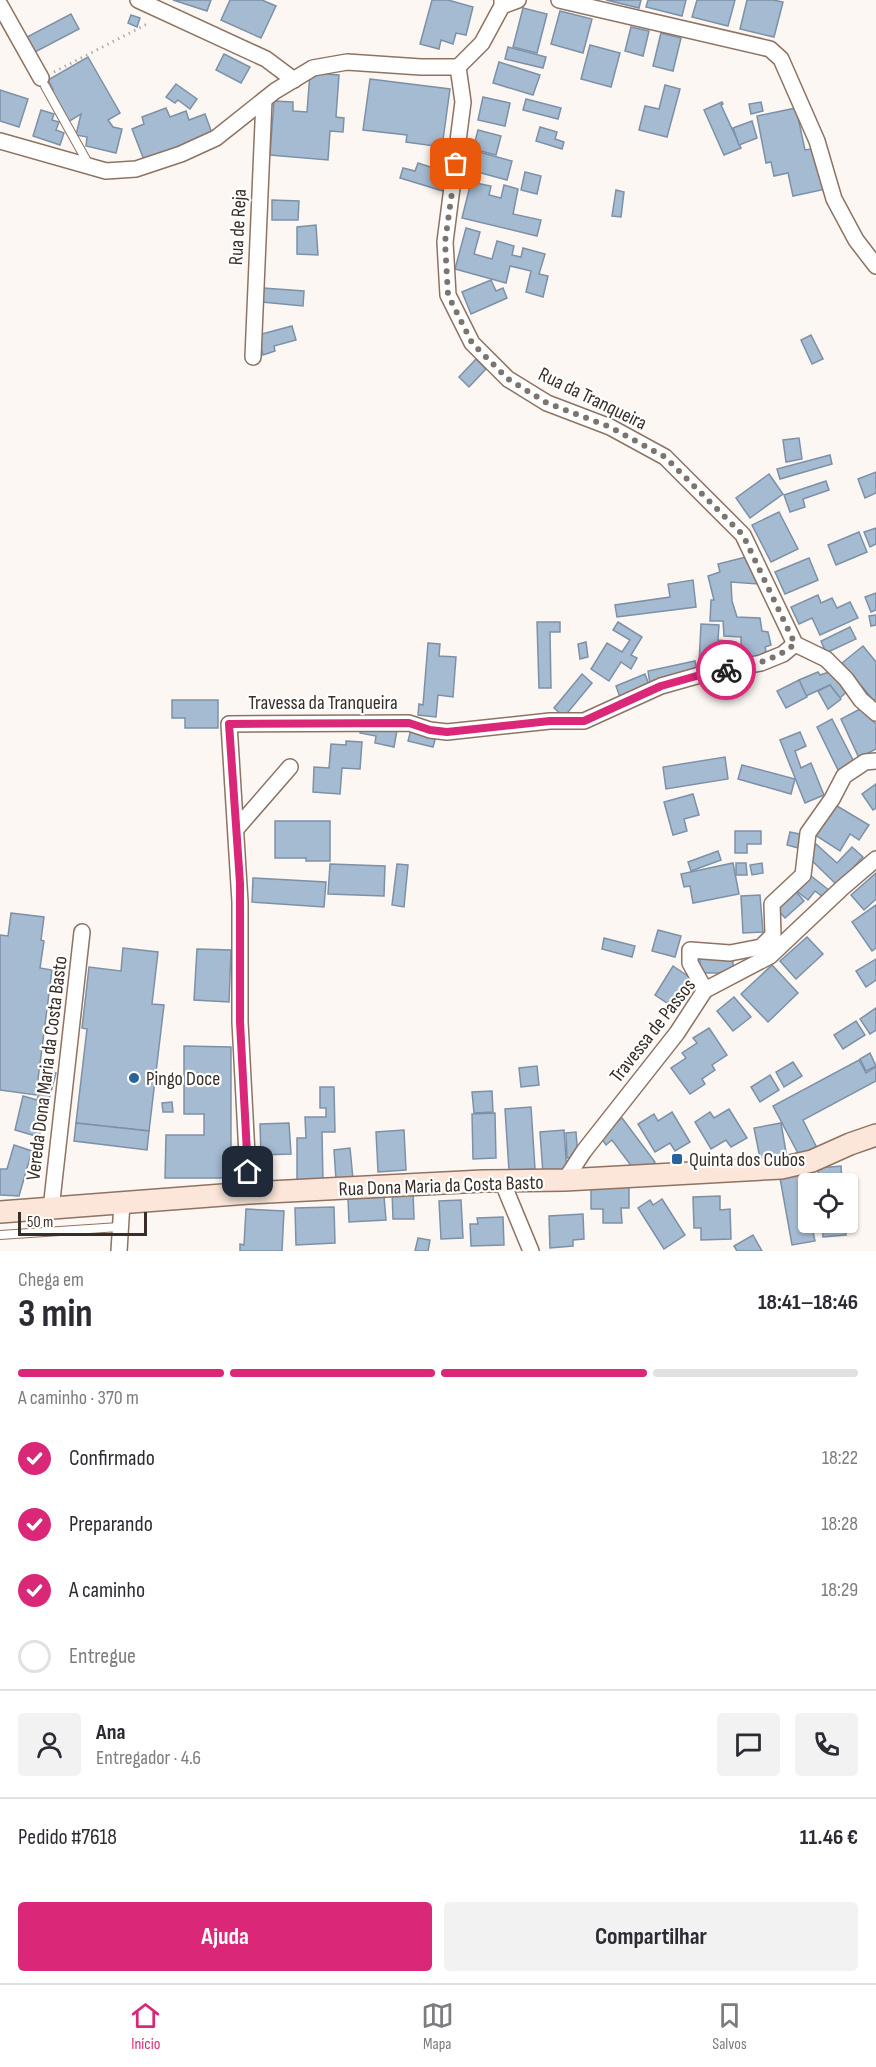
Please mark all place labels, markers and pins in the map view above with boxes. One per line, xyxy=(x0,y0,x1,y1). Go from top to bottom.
pin xyxy=(430,138,481,189)
place label: Pingo Doce xyxy=(146,1067,220,1091)
marker: Pingo Doce xyxy=(127,1071,141,1085)
pin xyxy=(222,1146,273,1197)
place label: Quinta dos Cubos xyxy=(689,1148,805,1172)
marker: Quinta dos Cubos xyxy=(670,1152,684,1166)

